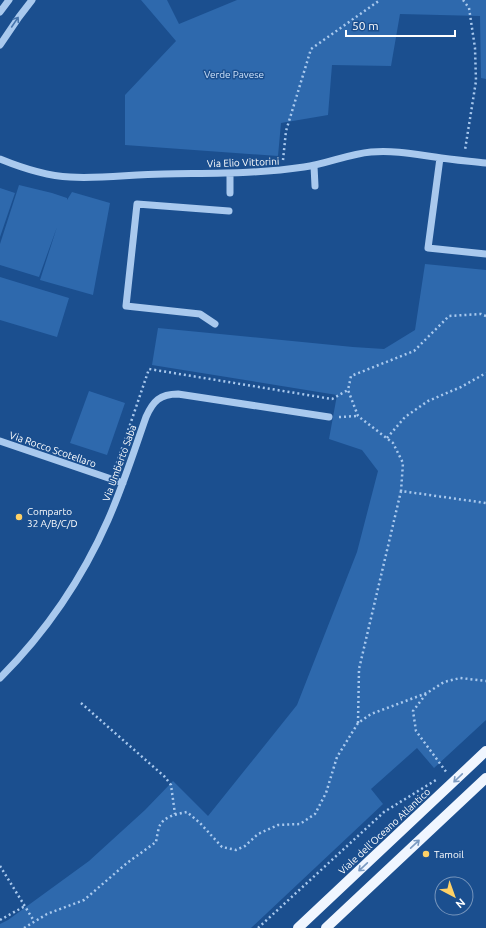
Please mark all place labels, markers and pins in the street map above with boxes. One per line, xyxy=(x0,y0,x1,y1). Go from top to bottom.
place label: Comparto 32 A/B/C/D xyxy=(27,506,78,529)
marker: Comparto 32 A/B/C/D xyxy=(14,512,24,522)
marker: Tamoil xyxy=(421,849,431,859)
place label: Tamoil xyxy=(434,849,464,860)

